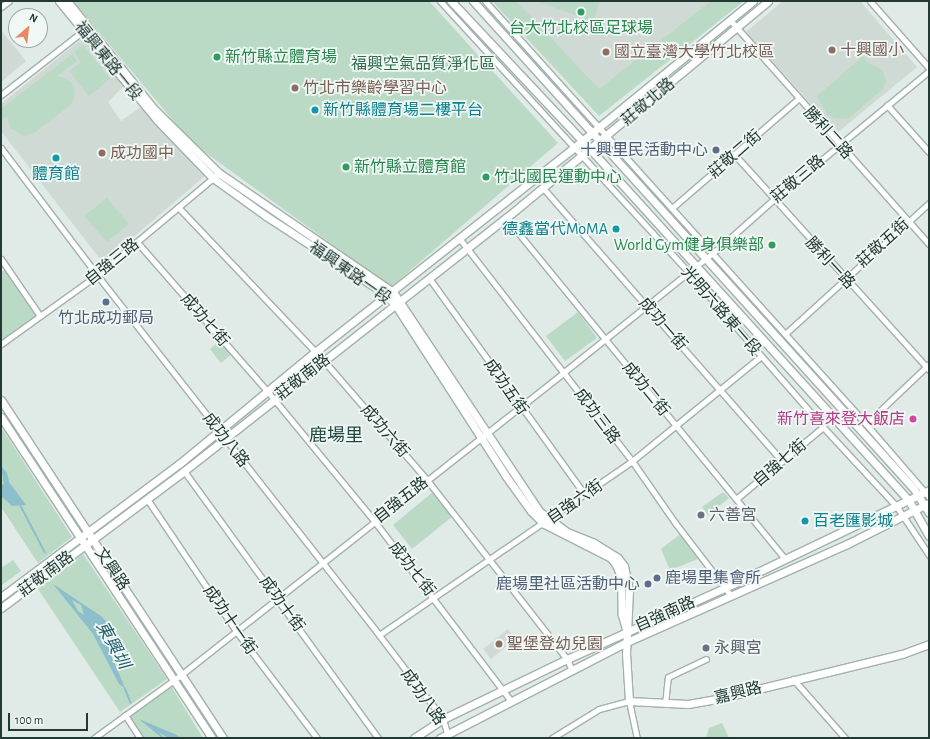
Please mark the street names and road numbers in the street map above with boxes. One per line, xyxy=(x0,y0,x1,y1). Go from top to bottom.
street label: 福興東路一段 xyxy=(70,18,146,104)
street label: 莊敬北路 xyxy=(617,74,679,130)
street label: 勝利二路 xyxy=(799,103,857,163)
street label: 莊敬二街 xyxy=(705,126,765,182)
street label: 莊敬三路 xyxy=(767,151,829,207)
street label: 莊敬五街 xyxy=(853,214,913,272)
street label: 勝利一路 xyxy=(801,233,859,293)
street label: 自強三路 xyxy=(81,234,143,290)
street label: 福興東路一段 xyxy=(305,238,395,308)
street label: 光明六路東一段 xyxy=(677,262,765,360)
street label: 成功七街 xyxy=(177,290,233,350)
street label: 成功一街 xyxy=(635,294,691,354)
street label: 莊敬南路 xyxy=(272,350,334,404)
street label: 成功五街 xyxy=(480,355,532,419)
street label: 成功二街 xyxy=(618,358,674,420)
street label: 成功三路 xyxy=(570,385,624,447)
street label: 成功六街 xyxy=(357,401,413,461)
street label: 成功八路 xyxy=(199,409,253,471)
street label: 自強七街 xyxy=(749,435,811,491)
street label: 自強五路 xyxy=(370,473,432,527)
street label: 自強六街 xyxy=(543,476,607,528)
street label: 成功七街 xyxy=(385,538,439,600)
street label: 文興路 xyxy=(91,544,133,594)
street label: 莊敬南路 xyxy=(15,547,77,601)
street label: 成功十街 xyxy=(255,572,309,636)
street label: 成功十一街 xyxy=(199,582,261,658)
street label: 自強南路 xyxy=(632,592,698,636)
street label: 成功八路 xyxy=(397,665,449,729)
street label: 嘉興路 xyxy=(712,678,764,708)

